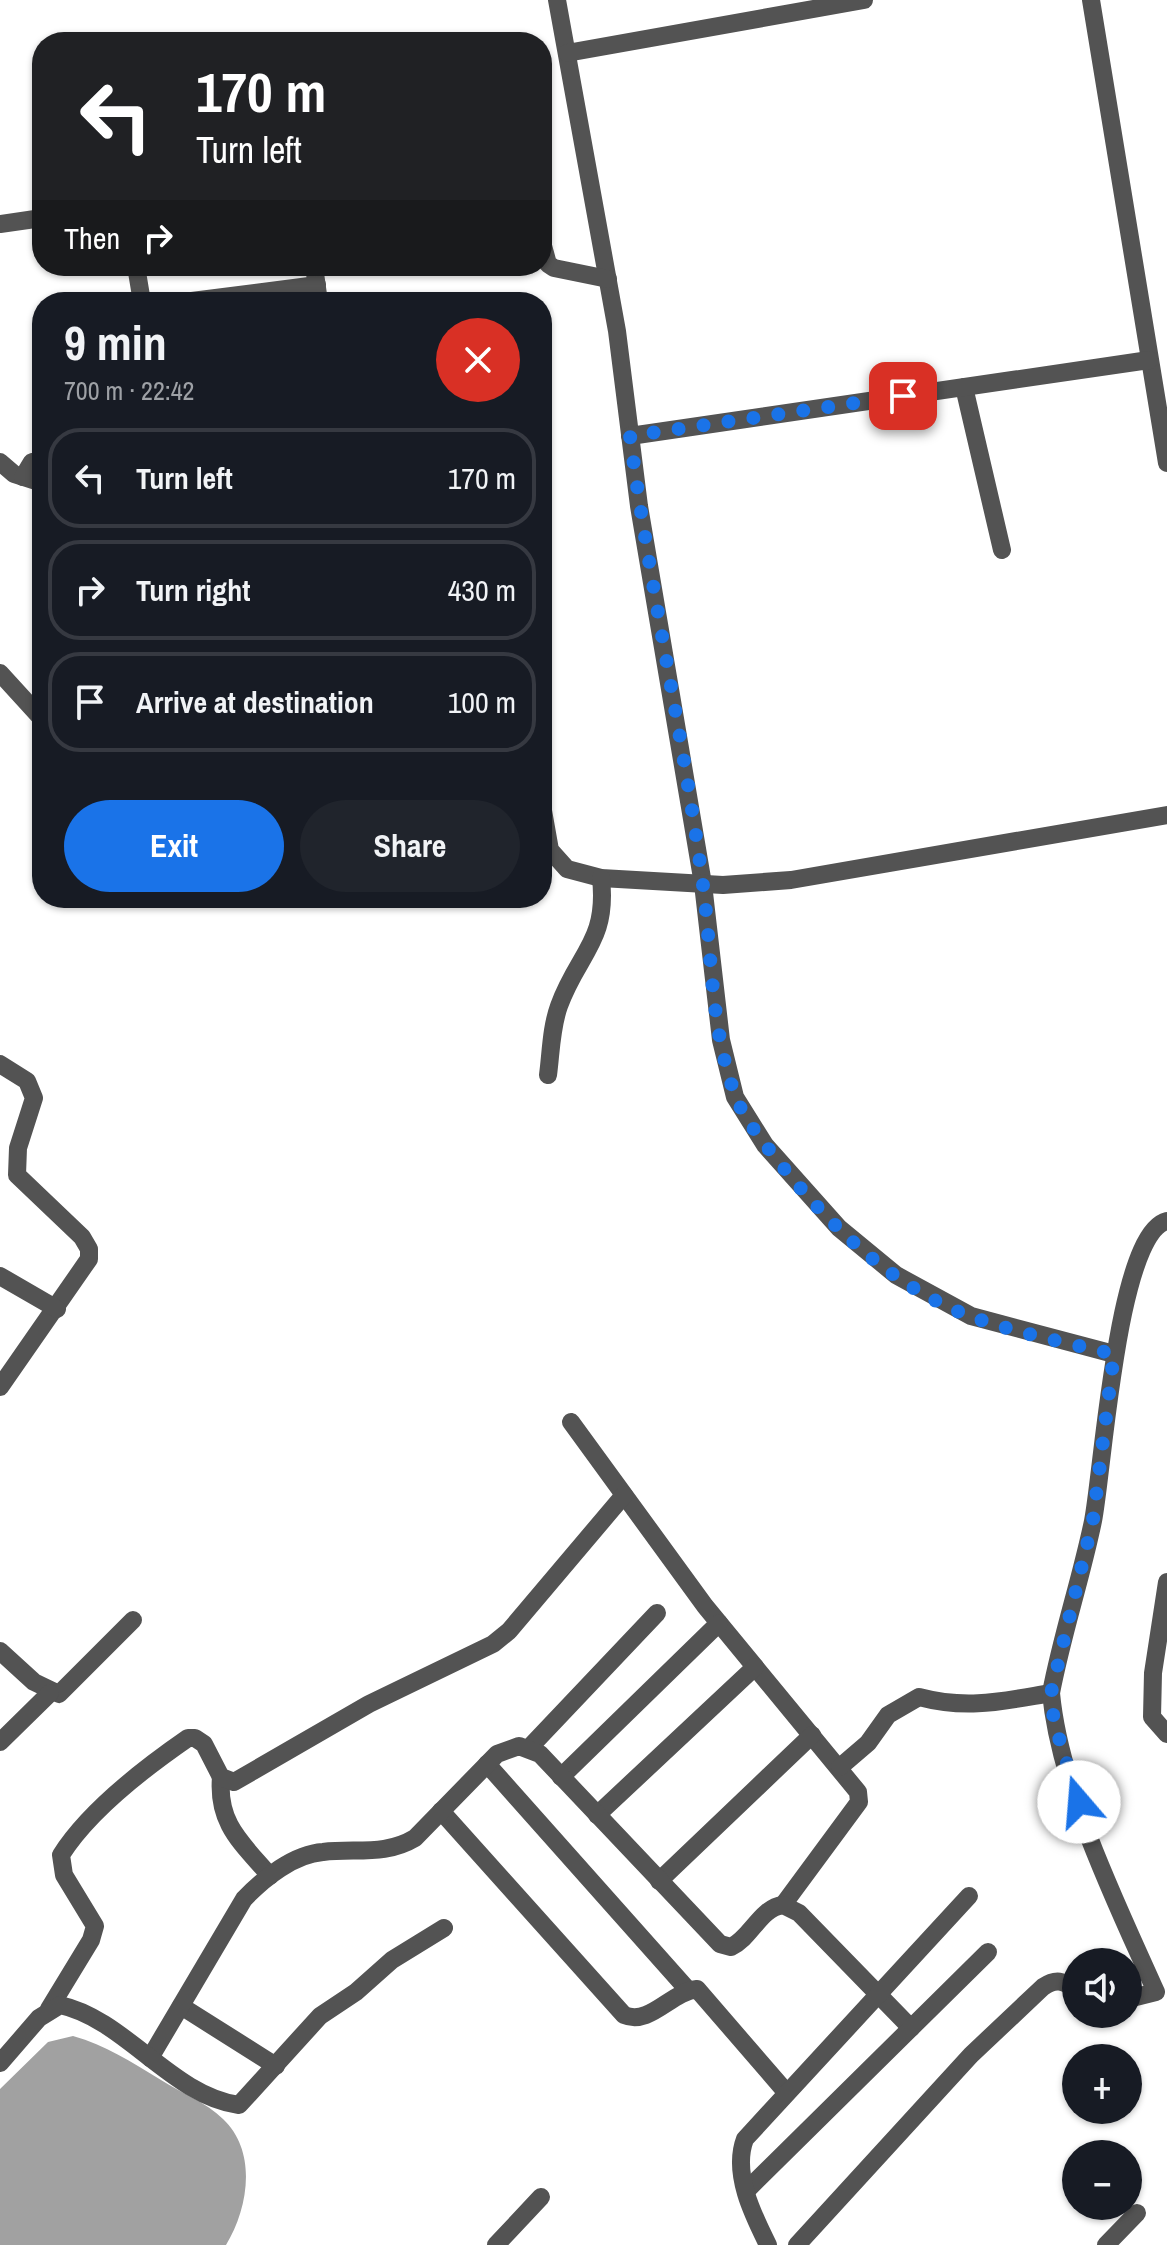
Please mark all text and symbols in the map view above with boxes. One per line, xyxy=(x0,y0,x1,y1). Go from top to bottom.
text: 170 m xyxy=(196,54,326,129)
icon: left xyxy=(64,64,168,168)
text: Turn left xyxy=(196,126,302,174)
icon: right xyxy=(136,216,180,260)
text: Then xyxy=(64,218,120,258)
text: 9 min xyxy=(64,310,167,375)
button: close xyxy=(436,318,520,402)
pin xyxy=(869,362,937,430)
text: 700 m · 22:42 xyxy=(64,373,194,408)
icon: arrive xyxy=(881,374,925,418)
icon: left xyxy=(68,456,112,500)
text: Turn left xyxy=(136,458,233,498)
text: 170 m xyxy=(448,458,516,498)
icon: right xyxy=(68,568,112,612)
text: Turn right xyxy=(136,570,250,610)
text: 430 m xyxy=(448,570,516,610)
icon: arrive xyxy=(68,680,112,724)
text: Arrive at destination xyxy=(136,682,374,722)
text: 100 m xyxy=(448,682,516,722)
button: Exit xyxy=(64,800,284,892)
button: Share xyxy=(300,800,520,892)
position arrow xyxy=(1037,1760,1121,1844)
map controls xyxy=(1062,1948,1142,2220)
button: sound xyxy=(1062,1948,1142,2028)
button: + xyxy=(1062,2044,1142,2124)
button: − xyxy=(1062,2140,1142,2220)

